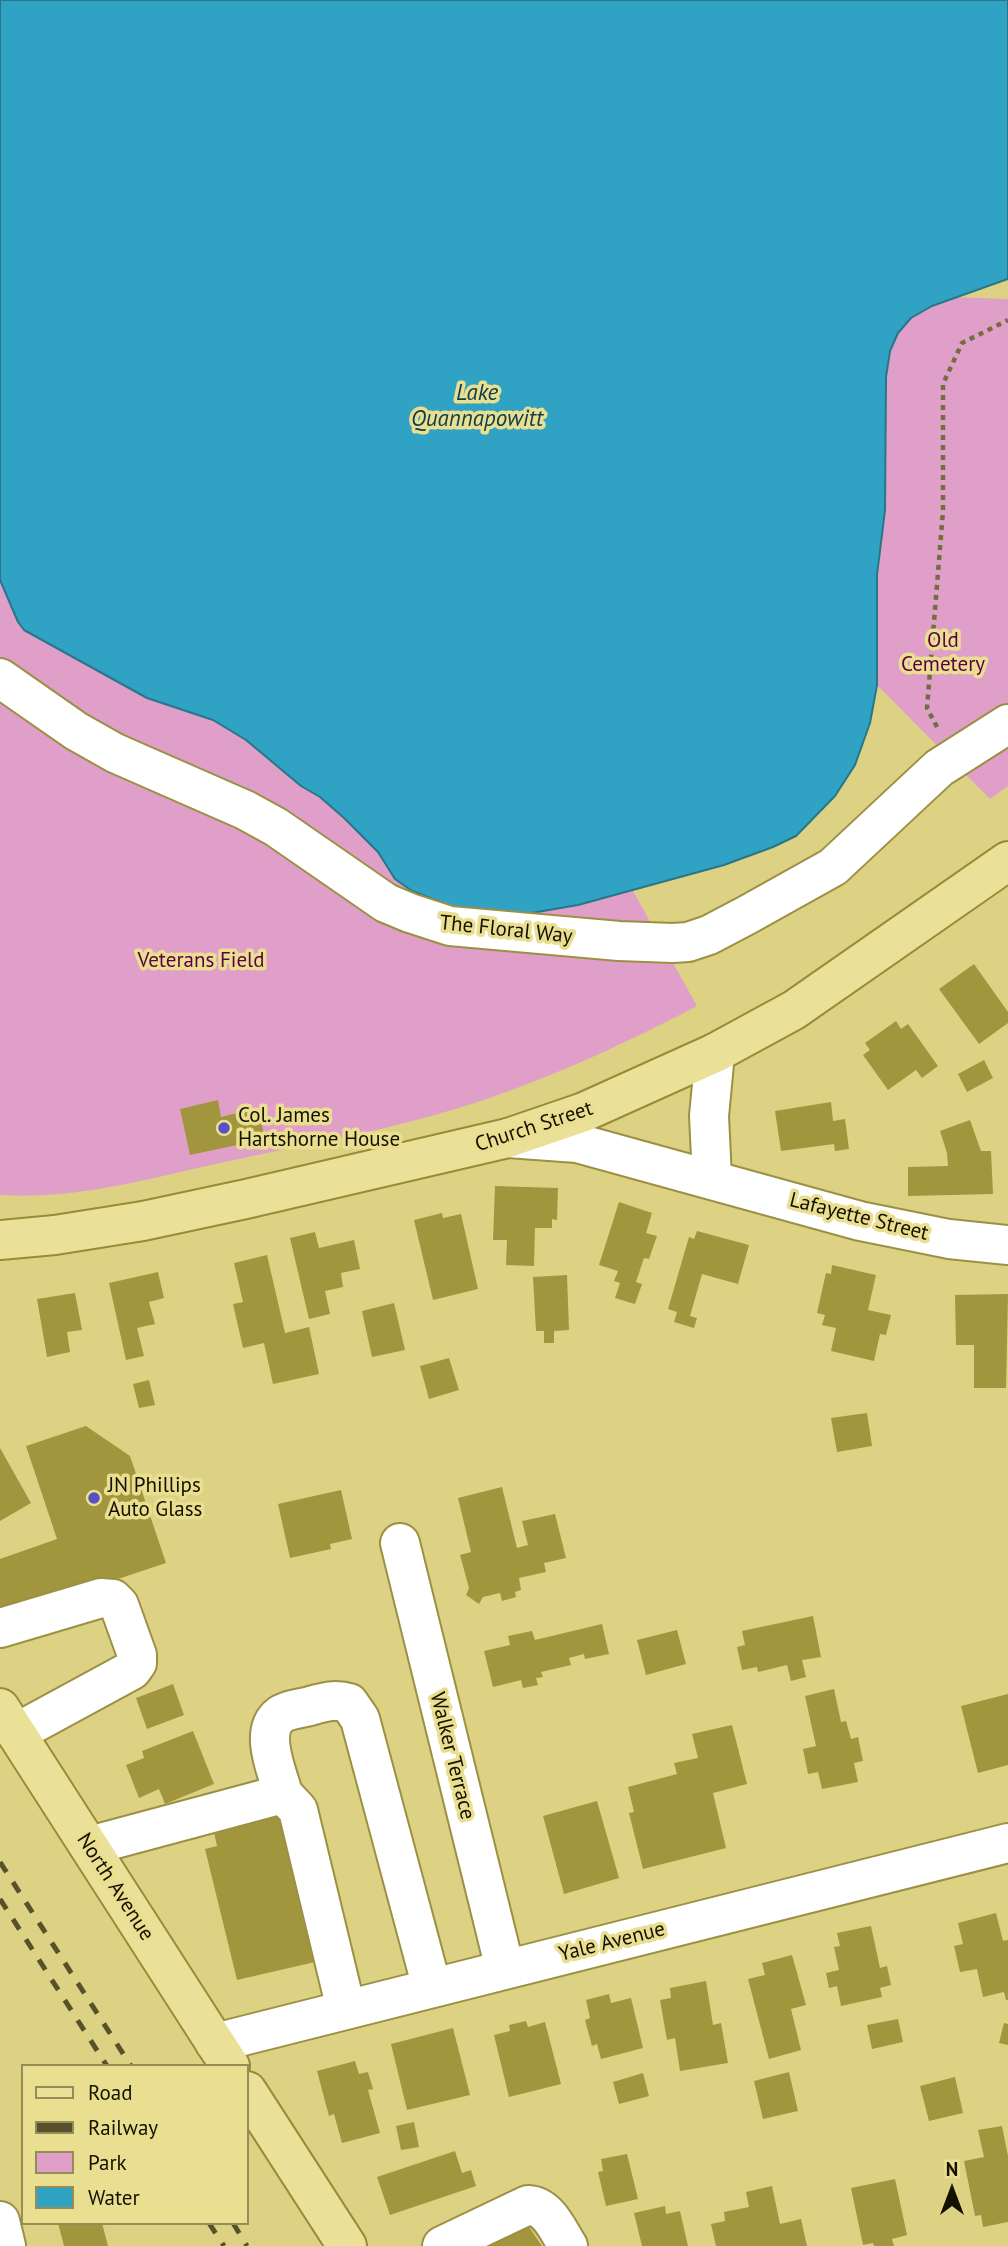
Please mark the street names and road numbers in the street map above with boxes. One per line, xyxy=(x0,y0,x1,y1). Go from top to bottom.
street label: The Floral Way xyxy=(438,910,574,950)
street label: Church Street xyxy=(472,1096,596,1158)
street label: Lafayette Street xyxy=(787,1188,931,1246)
street label: Walker Terrace xyxy=(424,1690,480,1822)
street label: North Avenue xyxy=(71,1829,159,1945)
street label: Yale Avenue xyxy=(556,1917,668,1967)

